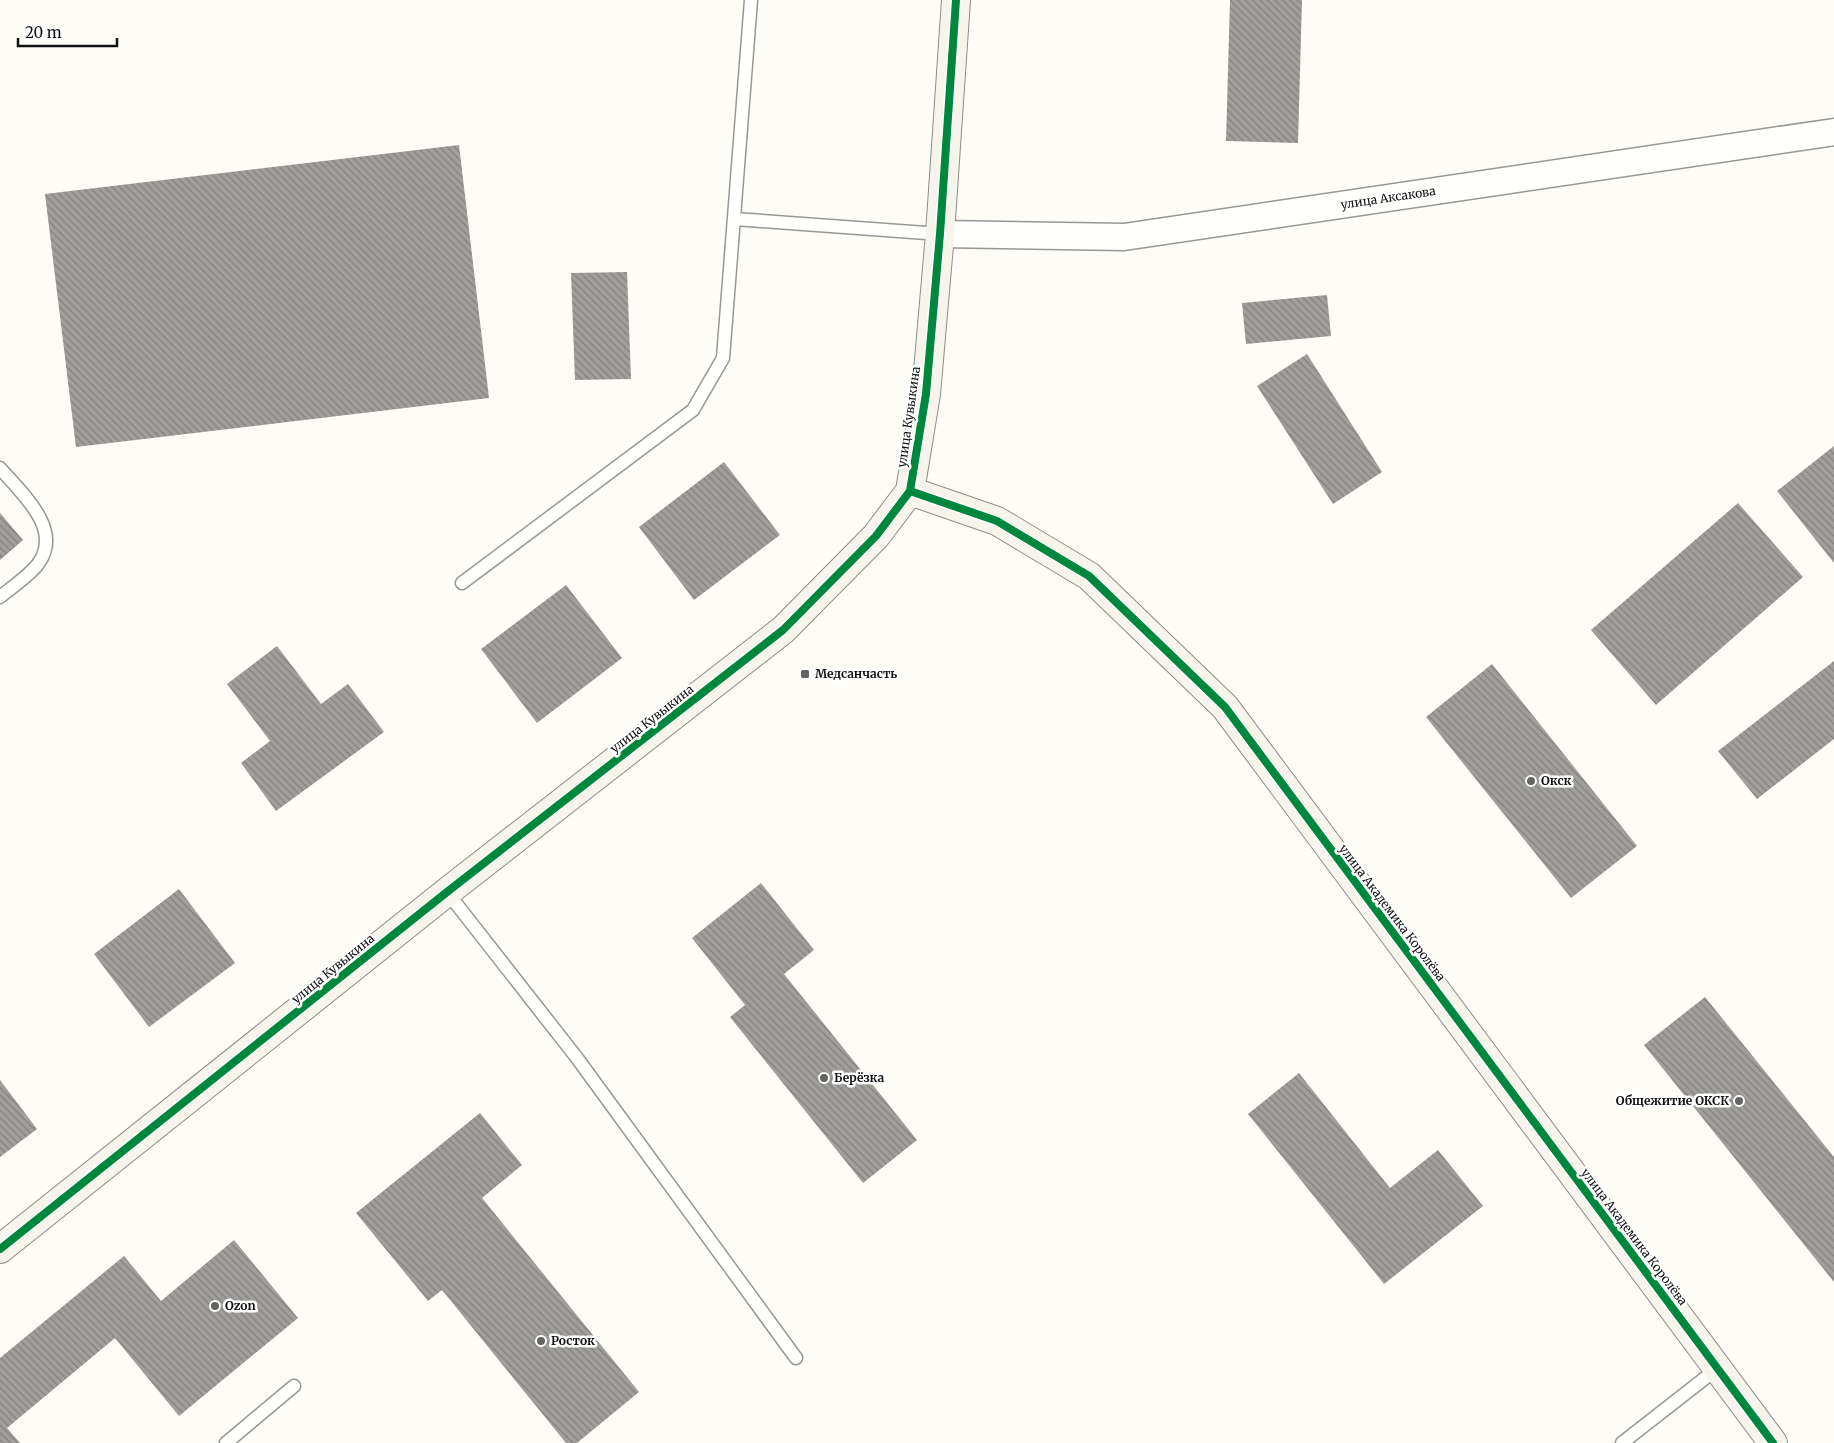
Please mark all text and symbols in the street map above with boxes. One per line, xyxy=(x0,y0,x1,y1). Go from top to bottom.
scale bar xyxy=(18,15,116,47)
text: 20 m xyxy=(25,23,62,42)
street label: улица Аксакова xyxy=(1339,183,1437,212)
street label: улица Кувыкина xyxy=(894,365,923,468)
place label: Медсанчасть xyxy=(815,666,897,681)
marker: Медсанчасть xyxy=(799,668,811,680)
street label: улица Кувыкина xyxy=(607,681,697,756)
place label: Окск xyxy=(1541,773,1572,788)
marker: Окск xyxy=(1525,775,1537,787)
street label: улица Академика Королёва xyxy=(1336,841,1449,985)
street label: улица Кувыкина xyxy=(288,930,377,1007)
place label: Берёзка xyxy=(834,1070,885,1085)
marker: Берёзка xyxy=(818,1072,830,1084)
place label: Общежитие ОКСК xyxy=(1616,1093,1729,1108)
marker: Общежитие ОКСК xyxy=(1733,1095,1745,1107)
street label: улица Академика Королёва xyxy=(1578,1165,1691,1309)
place label: Ozon xyxy=(225,1298,256,1313)
marker: Ozon xyxy=(209,1300,221,1312)
place label: Росток xyxy=(551,1333,595,1348)
marker: Росток xyxy=(535,1335,547,1347)

